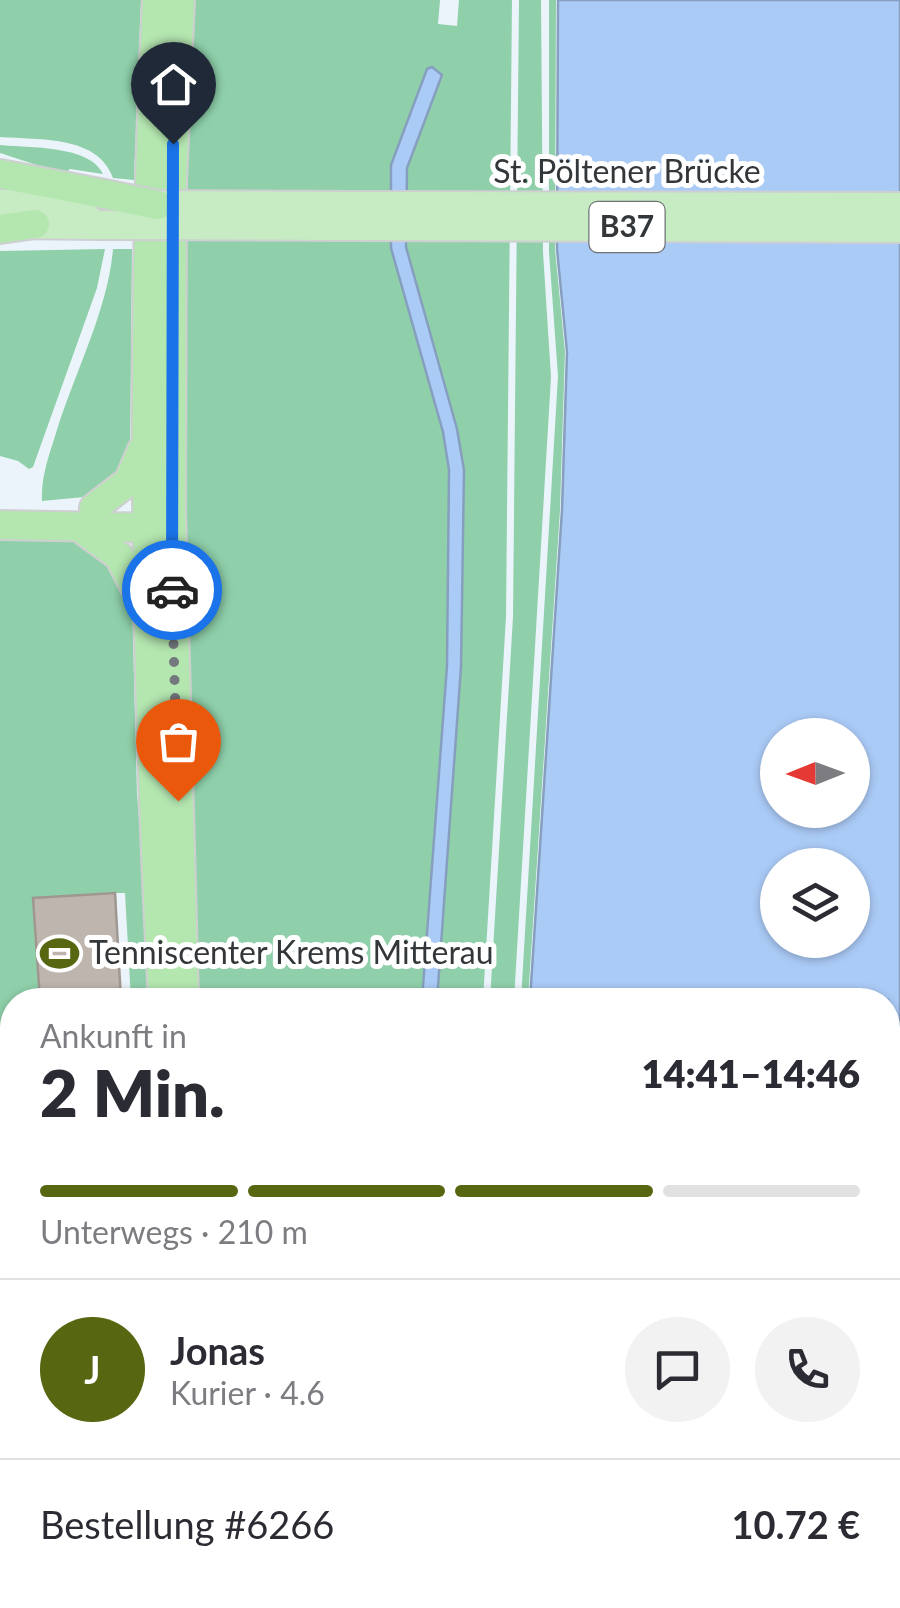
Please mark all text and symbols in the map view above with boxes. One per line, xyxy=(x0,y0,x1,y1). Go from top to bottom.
pin xyxy=(131,42,216,145)
icon: home xyxy=(146,57,201,112)
street label: St. Pöltener Brücke xyxy=(493,151,761,190)
road number: B37 xyxy=(590,202,664,252)
courier xyxy=(122,540,222,640)
icon: car xyxy=(145,563,200,618)
pin xyxy=(136,699,221,802)
icon: bag xyxy=(151,714,206,769)
north arrow xyxy=(760,718,870,828)
map controls xyxy=(760,718,870,958)
button: layers xyxy=(760,848,870,958)
sports icon: Tenniscenter Krems Mitterau xyxy=(38,932,80,974)
place label: Tenniscenter Krems Mitterau xyxy=(89,932,494,971)
text: Ankunft in xyxy=(40,1016,187,1055)
text: 14:41–14:46 xyxy=(641,1050,860,1096)
text: 2 Min. xyxy=(40,1053,225,1131)
text: Unterwegs · 210 m xyxy=(40,1212,308,1251)
button: chat xyxy=(625,1317,730,1422)
button: phone xyxy=(755,1317,860,1422)
text: Jonas xyxy=(170,1327,265,1373)
text: J xyxy=(84,1346,101,1392)
text: Kurier · 4.6 xyxy=(170,1373,325,1412)
text: Bestellung #6266 xyxy=(40,1501,334,1547)
text: 10.72 € xyxy=(732,1501,860,1547)

